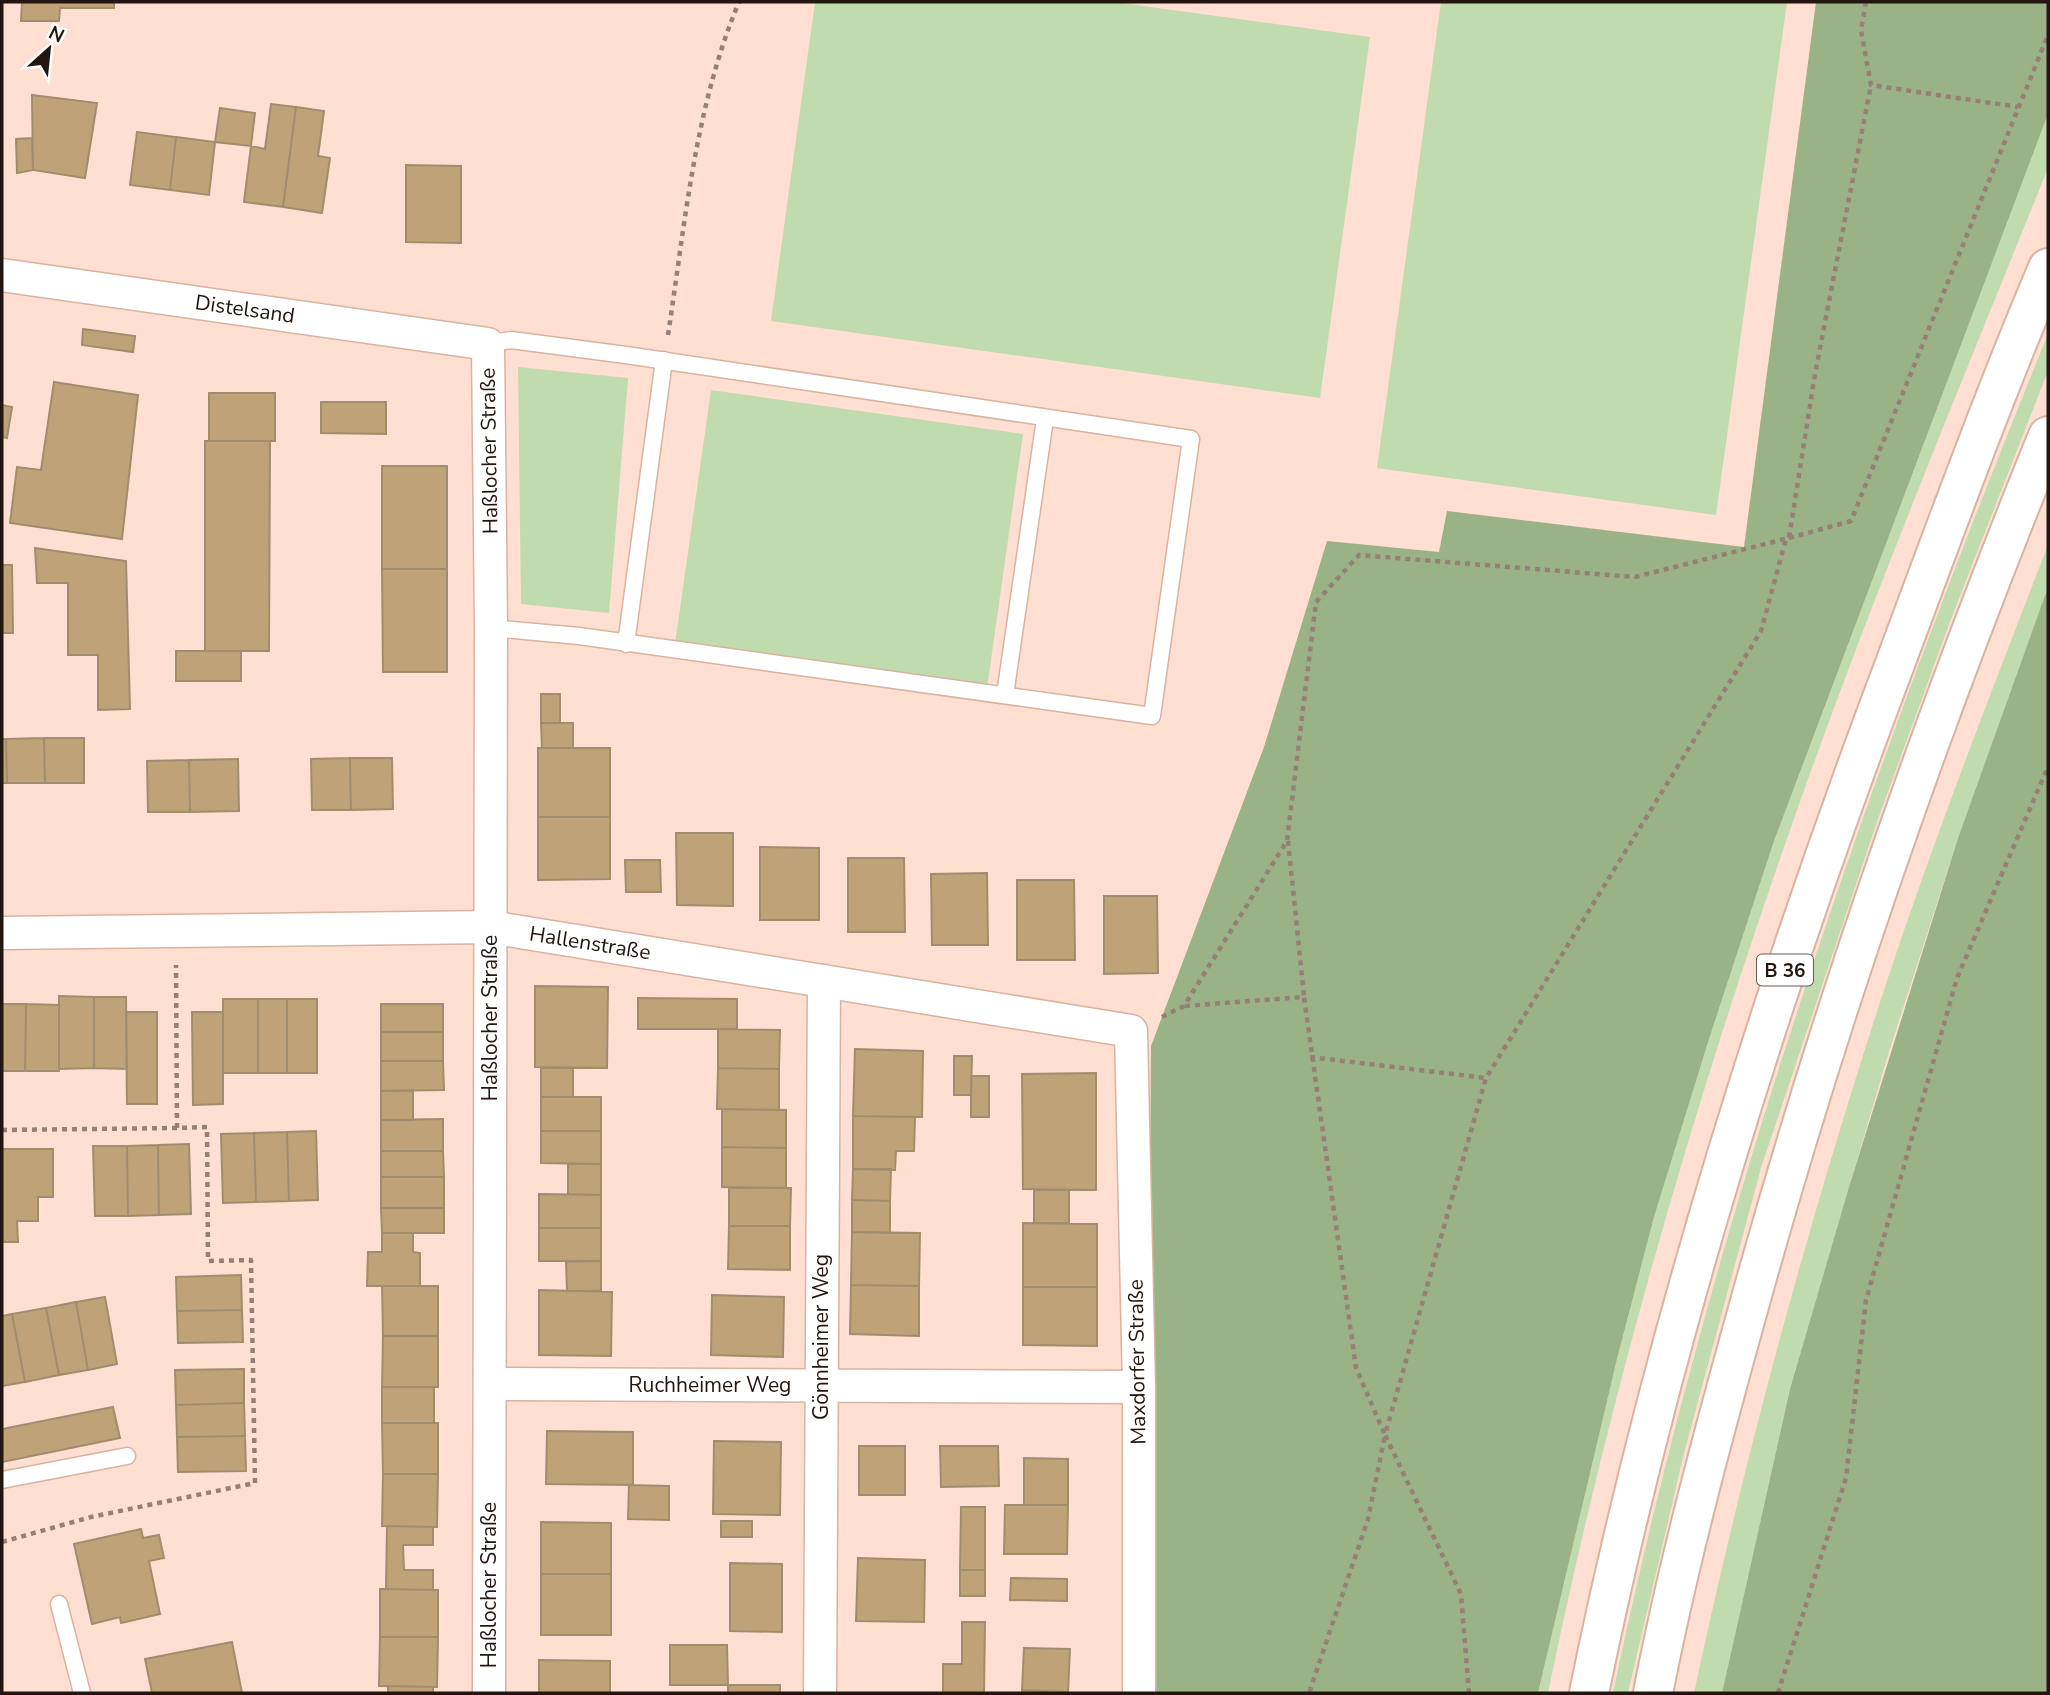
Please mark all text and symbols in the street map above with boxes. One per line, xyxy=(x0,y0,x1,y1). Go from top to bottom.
north arrow xyxy=(14,14,84,84)
text: N xyxy=(44,20,69,50)
street label: Distelsand xyxy=(193,288,297,330)
street label: Haßlocher Straße xyxy=(474,368,504,534)
street label: Hallenstraße xyxy=(527,920,653,966)
street label: Haßlocher Straße xyxy=(476,935,504,1101)
road number: B 36 xyxy=(1757,954,1813,986)
street label: Gönnheimer Weg xyxy=(807,1254,835,1420)
street label: Maxdorfer Straße xyxy=(1122,1279,1152,1445)
street label: Ruchheimer Weg xyxy=(629,1371,791,1399)
street label: Haßlocher Straße xyxy=(475,1502,503,1668)

